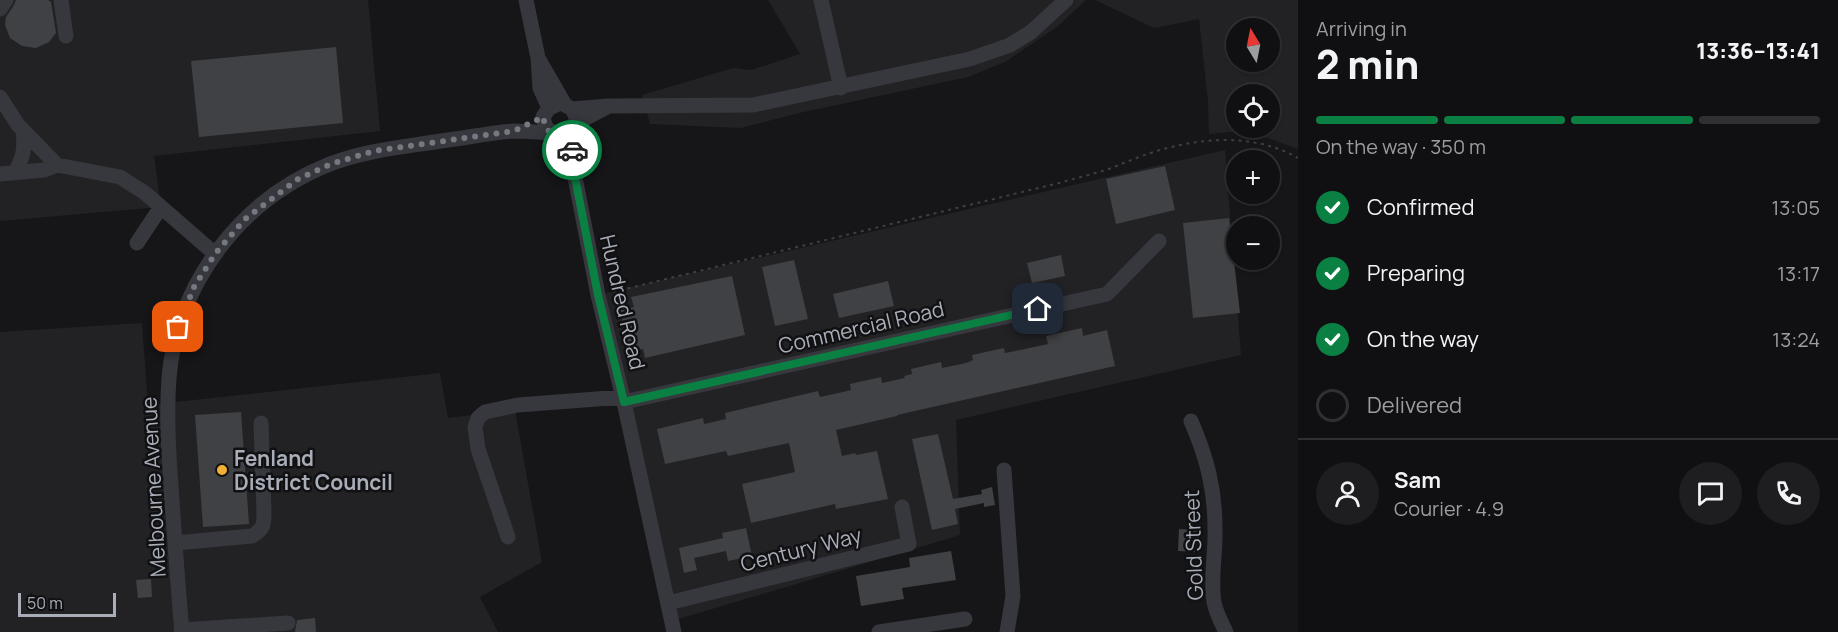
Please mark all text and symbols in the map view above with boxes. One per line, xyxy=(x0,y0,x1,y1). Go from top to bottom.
text: Arriving in xyxy=(1316,15,1407,42)
north arrow xyxy=(1226,18,1280,72)
map controls xyxy=(1226,18,1280,270)
text: 13:36–13:41 xyxy=(1696,36,1820,66)
text: 2 min xyxy=(1316,37,1419,91)
button: locate xyxy=(1226,84,1280,138)
courier xyxy=(542,120,602,180)
text: On the way · 350 m xyxy=(1316,133,1486,160)
icon: car xyxy=(556,134,589,167)
button: + xyxy=(1226,150,1280,204)
icon: check xyxy=(1316,191,1349,224)
text: Confirmed xyxy=(1367,192,1475,222)
text: 13:05 xyxy=(1771,194,1820,221)
button: − xyxy=(1226,216,1280,270)
street label: Hundred Road xyxy=(594,232,652,372)
icon: check xyxy=(1316,257,1349,290)
text: Preparing xyxy=(1367,258,1465,288)
text: 13:17 xyxy=(1777,260,1820,287)
pin xyxy=(1012,283,1063,334)
icon: home xyxy=(1021,292,1054,325)
street label: Commercial Road xyxy=(775,294,947,360)
pin xyxy=(152,301,203,352)
icon: bag xyxy=(161,310,194,343)
icon: check xyxy=(1316,323,1349,356)
text: On the way xyxy=(1367,324,1479,354)
text: 13:24 xyxy=(1772,326,1820,353)
text: Delivered xyxy=(1367,390,1462,420)
street label: Melbourne Avenue xyxy=(134,396,172,578)
place label: Fenland District Council xyxy=(234,444,393,496)
button: person xyxy=(1316,462,1379,525)
button: chat xyxy=(1679,462,1742,525)
button: phone xyxy=(1757,462,1820,525)
marker: Fenland District Council xyxy=(215,463,229,477)
text: Sam xyxy=(1394,465,1441,495)
street label: Gold Street xyxy=(1177,489,1209,601)
text: Courier · 4.9 xyxy=(1394,495,1504,522)
street label: Century Way xyxy=(738,520,864,578)
scale bar xyxy=(18,590,116,618)
text: 50 m xyxy=(27,592,63,614)

